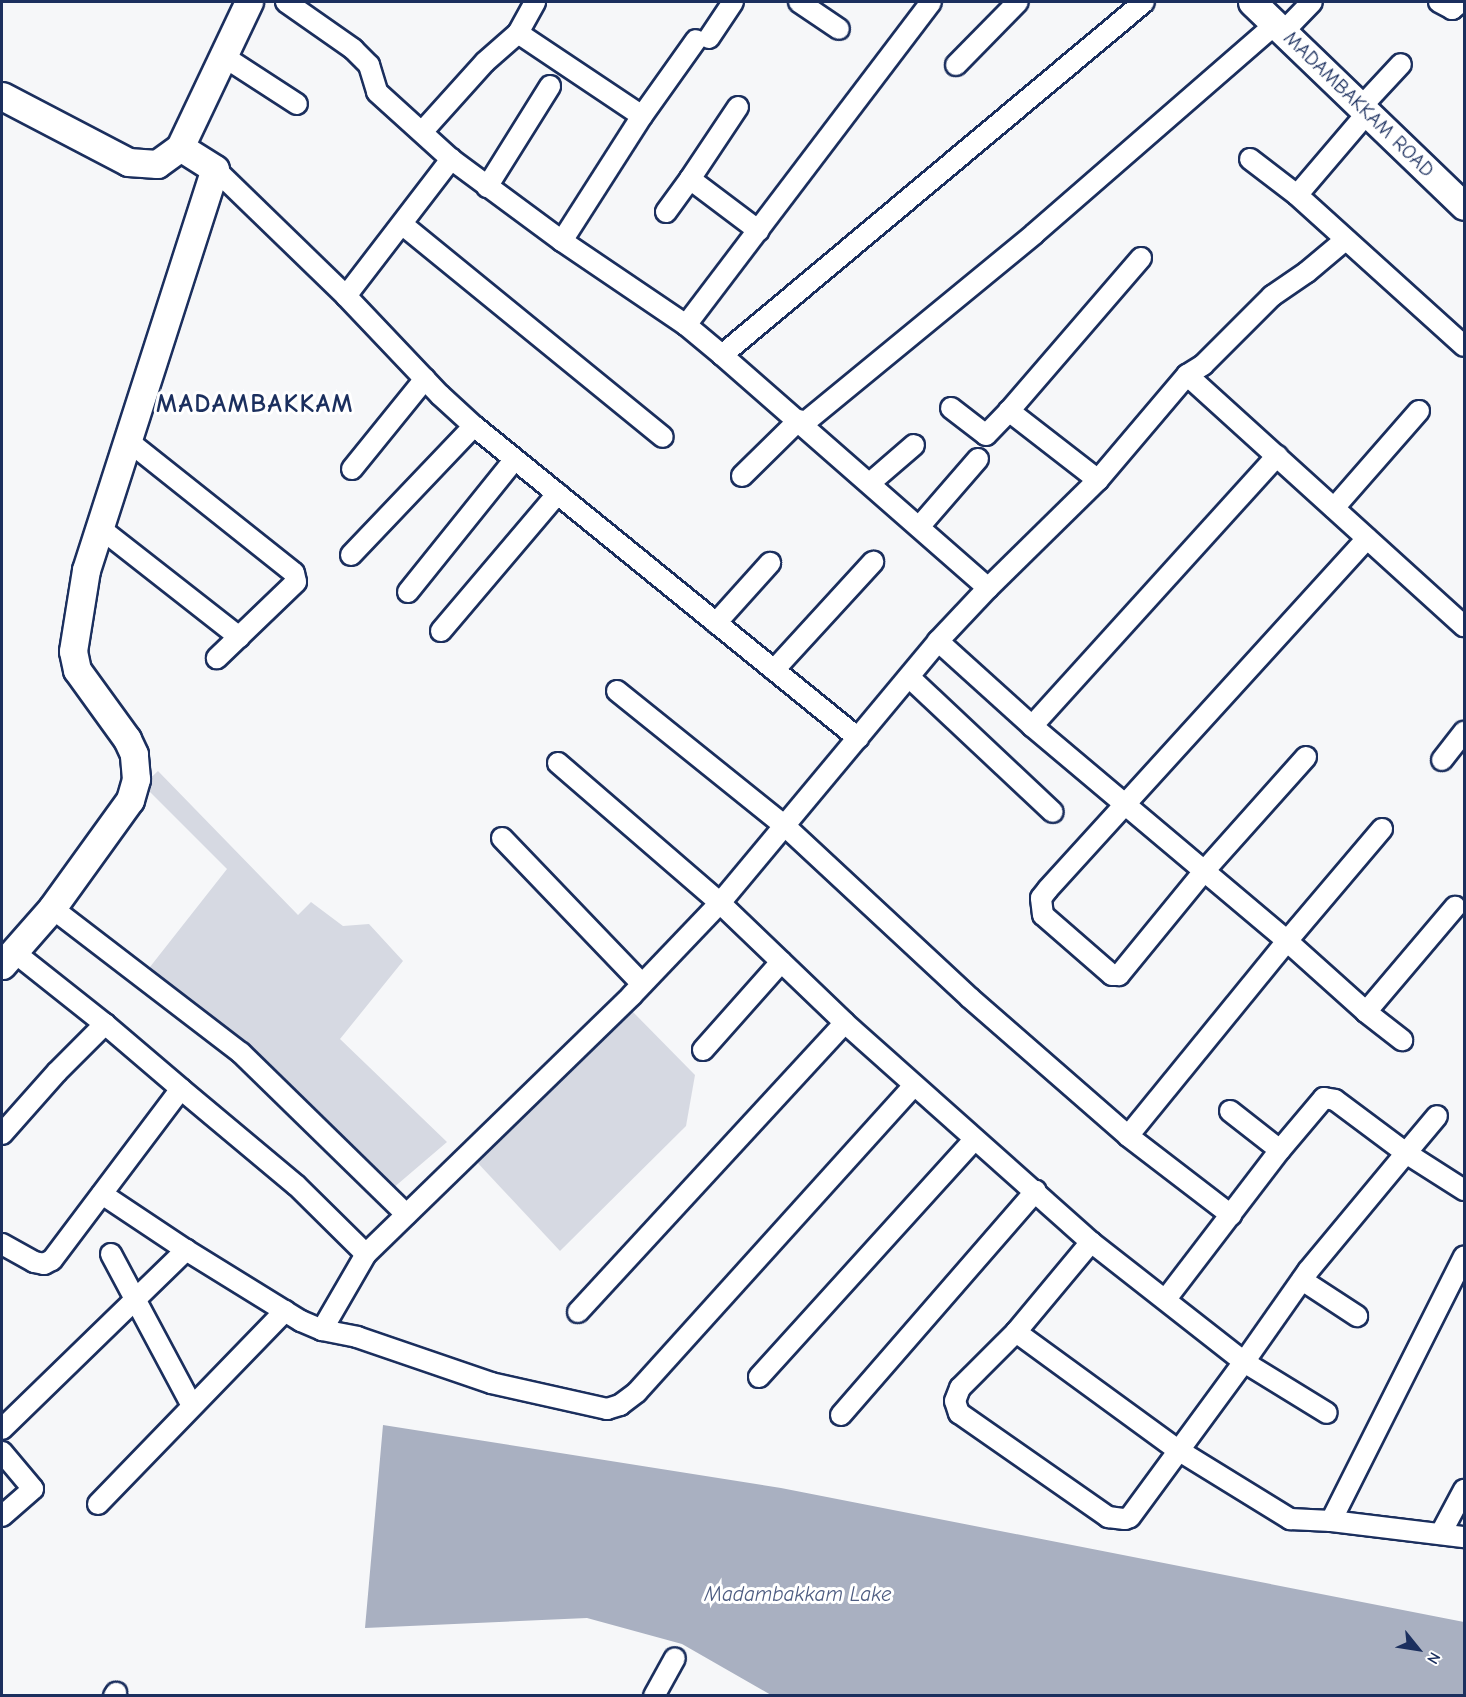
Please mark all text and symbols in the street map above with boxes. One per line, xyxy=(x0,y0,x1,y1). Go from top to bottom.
street label: MADAMBAKKAM ROAD xyxy=(1279,26,1439,182)
district label: MADAMBAKKAM xyxy=(156,389,354,421)
water label: Madambakkam Lake xyxy=(704,1581,892,1607)
north arrow xyxy=(1388,1619,1448,1679)
text: N xyxy=(1423,1649,1444,1667)

